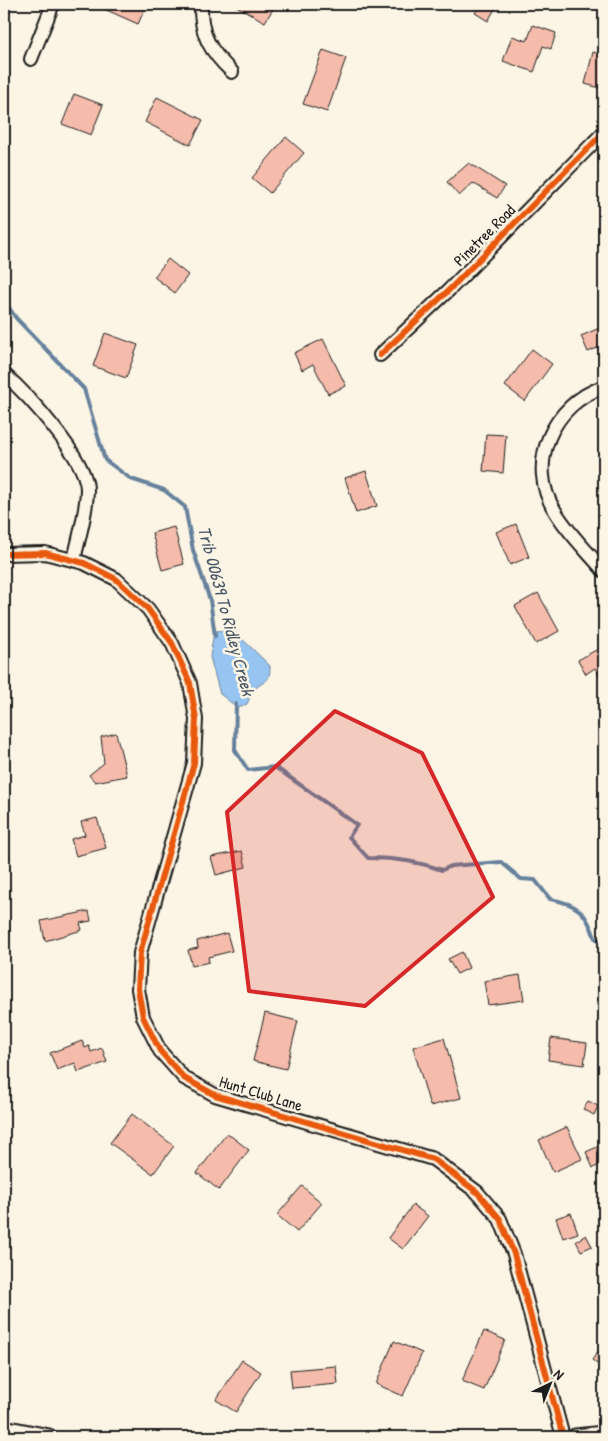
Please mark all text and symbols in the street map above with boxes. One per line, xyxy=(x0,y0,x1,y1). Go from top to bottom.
street label: Pinetree Road xyxy=(448,199,520,271)
water label: Trib 00639 To Ridley Creek xyxy=(192,523,262,700)
street label: Hunt Club Lane xyxy=(217,1070,306,1116)
north arrow xyxy=(526,1358,576,1408)
text: N xyxy=(550,1365,569,1384)

